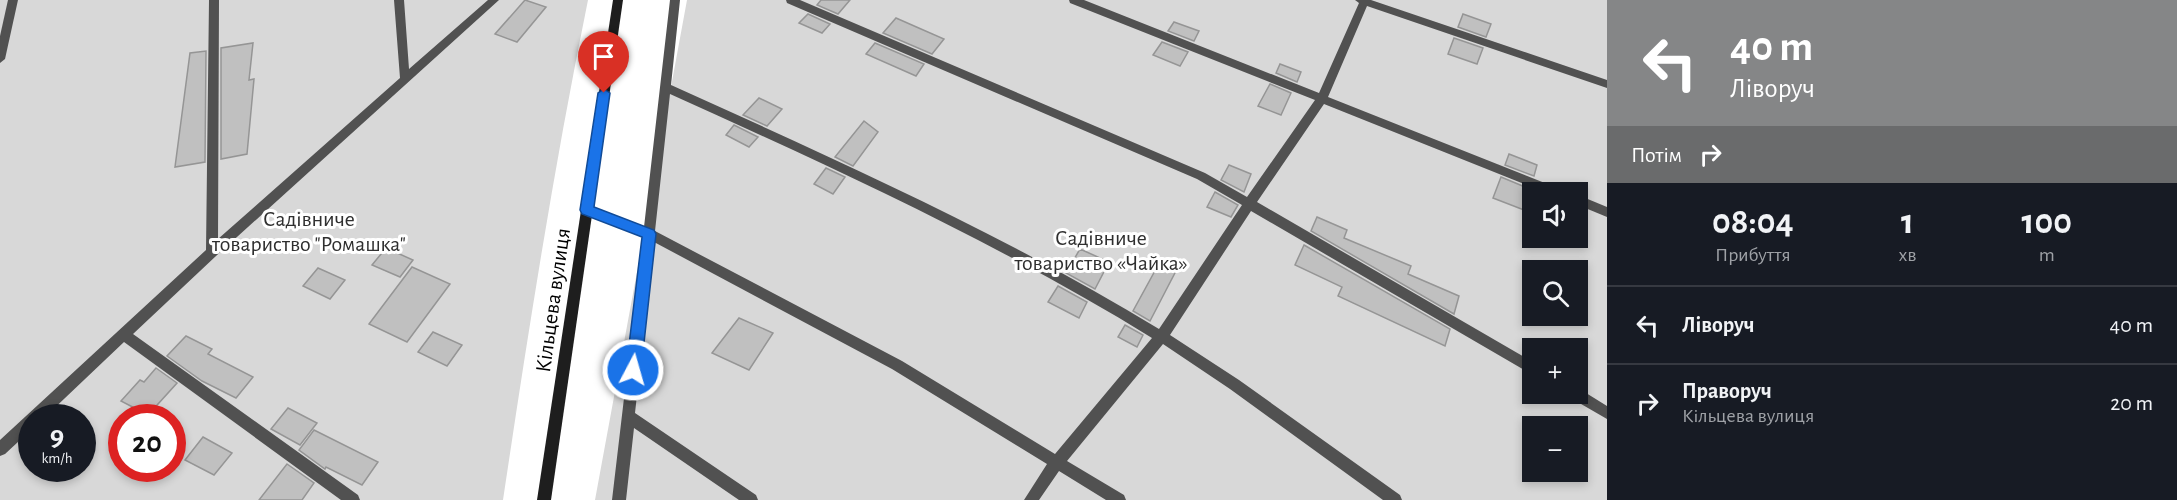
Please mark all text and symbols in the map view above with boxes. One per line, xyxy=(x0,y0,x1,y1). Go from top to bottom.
icon: left xyxy=(1631,24,1709,102)
text: 40 m xyxy=(1730,26,1813,68)
pin xyxy=(578,31,629,93)
icon: arrive xyxy=(587,40,620,73)
text: Ліворуч xyxy=(1730,75,1815,102)
icon: right xyxy=(1694,138,1727,171)
text: Потім xyxy=(1631,144,1682,166)
map controls xyxy=(1522,182,1588,482)
button: sound xyxy=(1522,182,1588,248)
text: 08:04 xyxy=(1712,204,1794,240)
text: 1 xyxy=(1901,204,1914,240)
text: 100 xyxy=(2022,204,2072,240)
park label: Садівниче товариство "Ромашка" xyxy=(211,208,406,255)
street label: Кільцева вулиця xyxy=(532,227,574,374)
park label: Садівниче товариство «Чайка» xyxy=(1013,227,1188,274)
text: Прибуття xyxy=(1715,245,1791,265)
text: хв xyxy=(1899,245,1917,265)
text: m xyxy=(2039,245,2055,265)
button: search xyxy=(1522,260,1588,326)
icon: left xyxy=(1631,309,1664,342)
text: Ліворуч xyxy=(1682,314,1755,336)
text: 40 m xyxy=(2110,314,2153,336)
position arrow xyxy=(601,338,665,402)
button: + xyxy=(1522,338,1588,404)
text: Праворуч xyxy=(1682,380,1772,402)
icon: right xyxy=(1631,387,1664,420)
text: 20 m xyxy=(2110,392,2153,414)
speed limit sign: 20 xyxy=(108,404,186,482)
text: Кільцева вулиця xyxy=(1682,406,1814,426)
button: − xyxy=(1522,416,1588,482)
text: 9 xyxy=(50,421,64,451)
text: km/h xyxy=(42,451,72,466)

